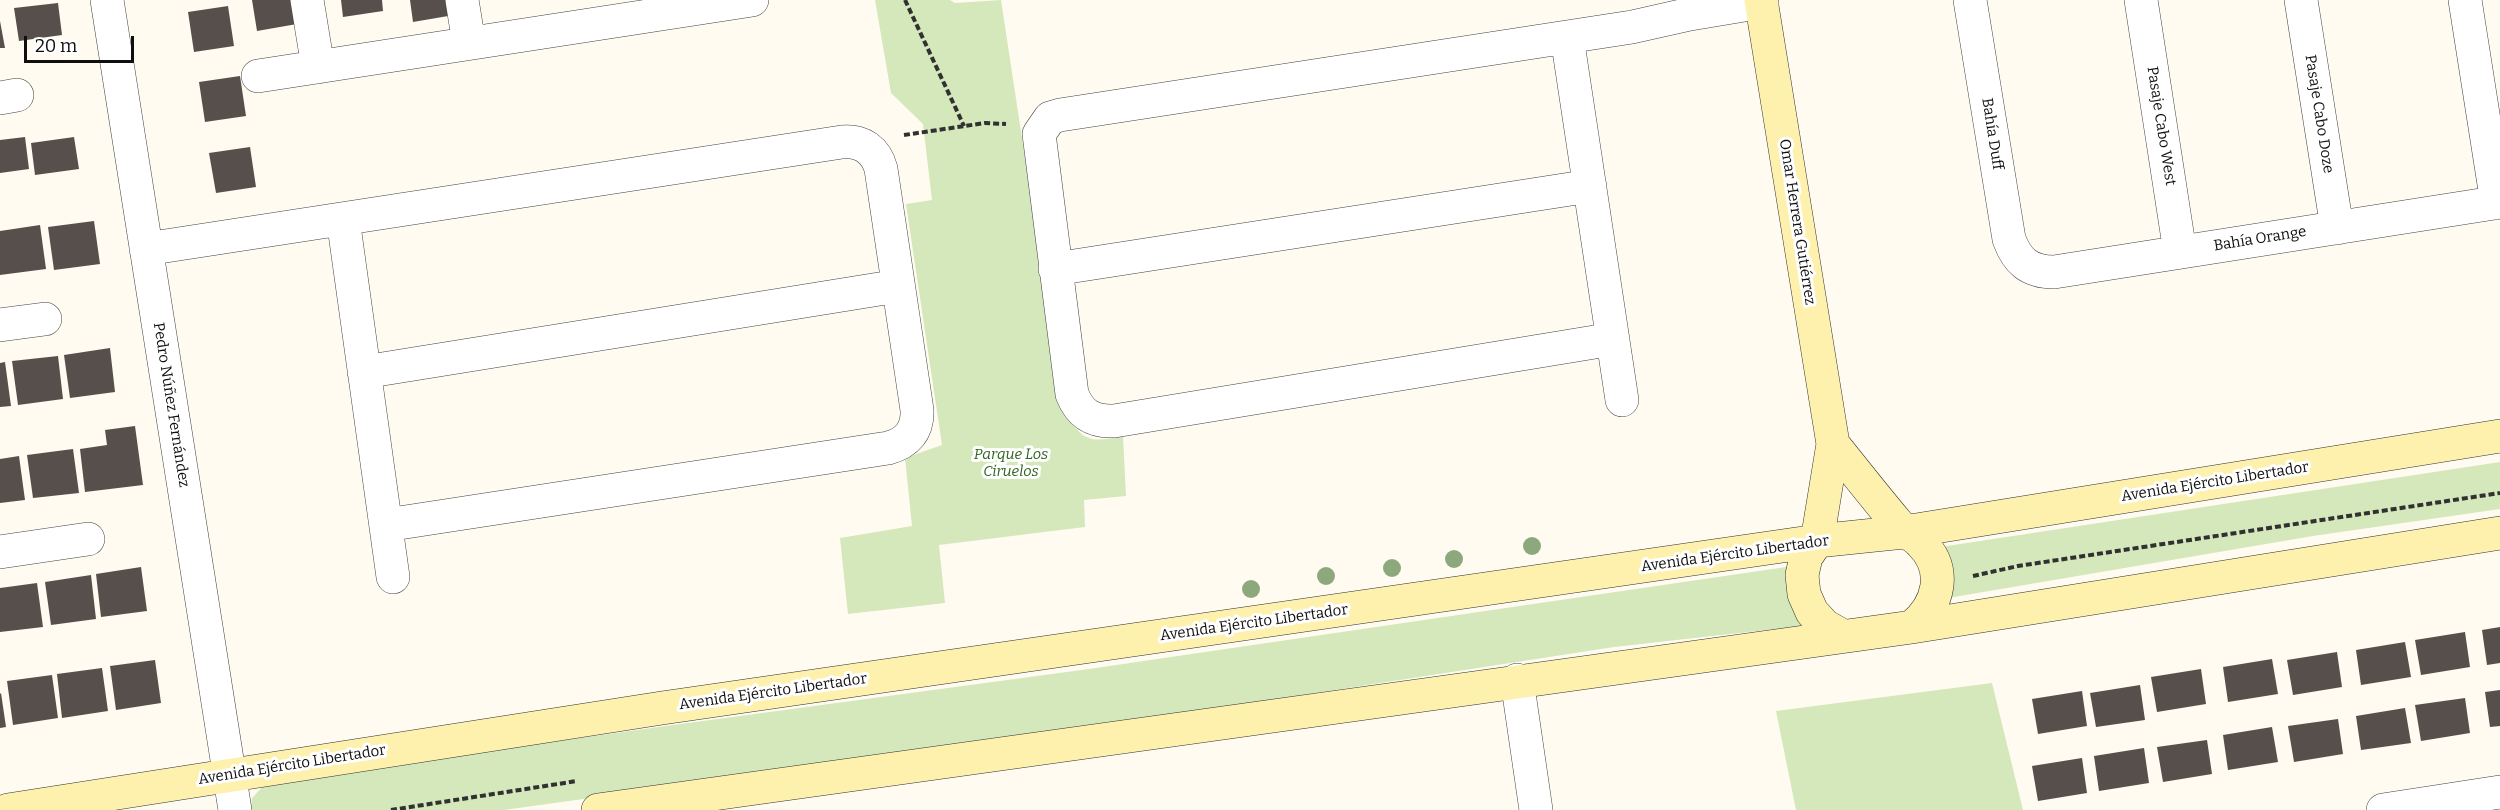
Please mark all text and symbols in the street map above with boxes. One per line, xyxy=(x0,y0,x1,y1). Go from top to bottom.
scale bar xyxy=(27,24,136,62)
text: 20 m xyxy=(35,35,77,57)
street label: Pasaje Cabo Doze xyxy=(2301,53,2337,175)
street label: Pasaje Cabo West xyxy=(2143,65,2179,187)
street label: Bahía Duff xyxy=(1977,97,2007,171)
street label: Omar Herrera Gutiérrez xyxy=(1775,138,1819,306)
street label: Bahía Orange xyxy=(2212,223,2308,255)
street label: Pedro Núñez Fernández xyxy=(149,321,193,489)
park label: Parque Los Ciruelos xyxy=(974,446,1048,481)
street label: Avenida Ejército Libertador xyxy=(2120,458,2310,506)
street label: Avenida Ejército Libertador xyxy=(1640,532,1830,576)
street label: Avenida Ejército Libertador xyxy=(1159,601,1349,645)
street label: Avenida Ejército Libertador xyxy=(678,670,868,714)
street label: Avenida Ejército Libertador xyxy=(197,741,387,789)

